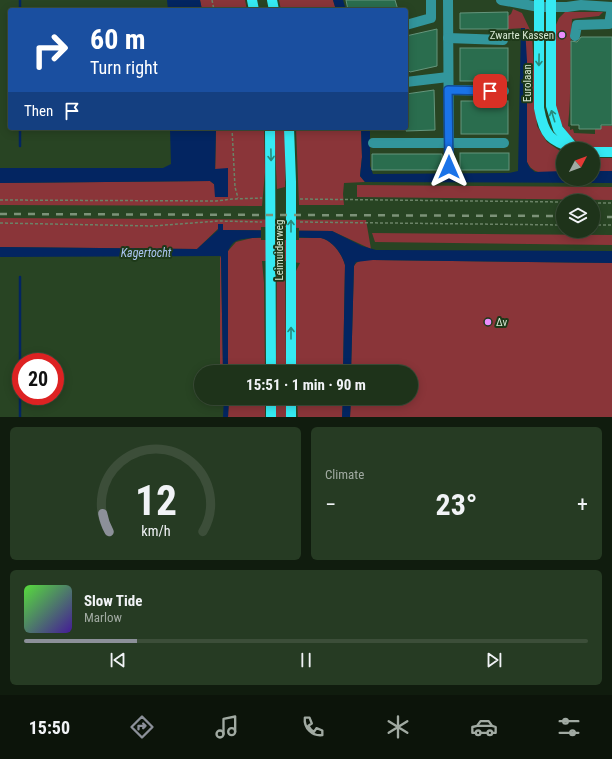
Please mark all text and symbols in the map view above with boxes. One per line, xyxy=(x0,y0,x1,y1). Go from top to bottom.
text: 60 m xyxy=(90,23,146,56)
icon: right xyxy=(24,24,76,76)
place label: Zwarte Kassen xyxy=(490,29,554,42)
marker: Zwarte Kassen xyxy=(557,30,567,40)
one-way arrow xyxy=(535,53,543,66)
text: Turn right xyxy=(90,57,158,78)
street label: Eurolaan xyxy=(521,64,534,102)
pin xyxy=(473,74,507,108)
icon: arrive xyxy=(479,80,501,102)
icon: arrive xyxy=(61,100,83,122)
text: Then xyxy=(24,102,53,120)
one-way arrow xyxy=(549,110,557,122)
north arrow xyxy=(556,142,600,186)
map controls xyxy=(556,142,600,238)
position arrow xyxy=(428,146,470,188)
one-way arrow xyxy=(267,148,275,161)
button: layers xyxy=(556,194,600,238)
street label: Leimuiderweg xyxy=(273,220,286,280)
one-way arrow xyxy=(287,220,295,233)
water label: Kagertocht xyxy=(121,246,172,260)
place label: ∆v xyxy=(496,316,507,329)
marker: ∆v xyxy=(483,317,493,327)
one-way arrow xyxy=(287,327,295,340)
speed limit sign: 20 xyxy=(12,353,64,405)
text: 15:51 · 1 min · 90 m xyxy=(246,376,366,394)
text: Climate xyxy=(325,467,364,482)
text: 12 xyxy=(134,475,177,524)
text: 23° xyxy=(436,487,478,522)
text: − xyxy=(325,492,336,517)
text: + xyxy=(577,492,588,517)
text: km/h xyxy=(141,522,170,538)
text: Slow Tide xyxy=(84,592,142,610)
text: Marlow xyxy=(84,610,122,625)
icon: previous xyxy=(107,649,129,671)
icon: pause xyxy=(295,649,317,671)
icon: next xyxy=(483,649,505,671)
icon: directions xyxy=(128,713,156,741)
icon: music xyxy=(213,713,241,741)
icon: phone xyxy=(299,713,327,741)
icon: climate xyxy=(384,713,412,741)
icon: car xyxy=(470,713,498,741)
icon: filters xyxy=(555,713,583,741)
text: 15:50 xyxy=(29,717,70,738)

